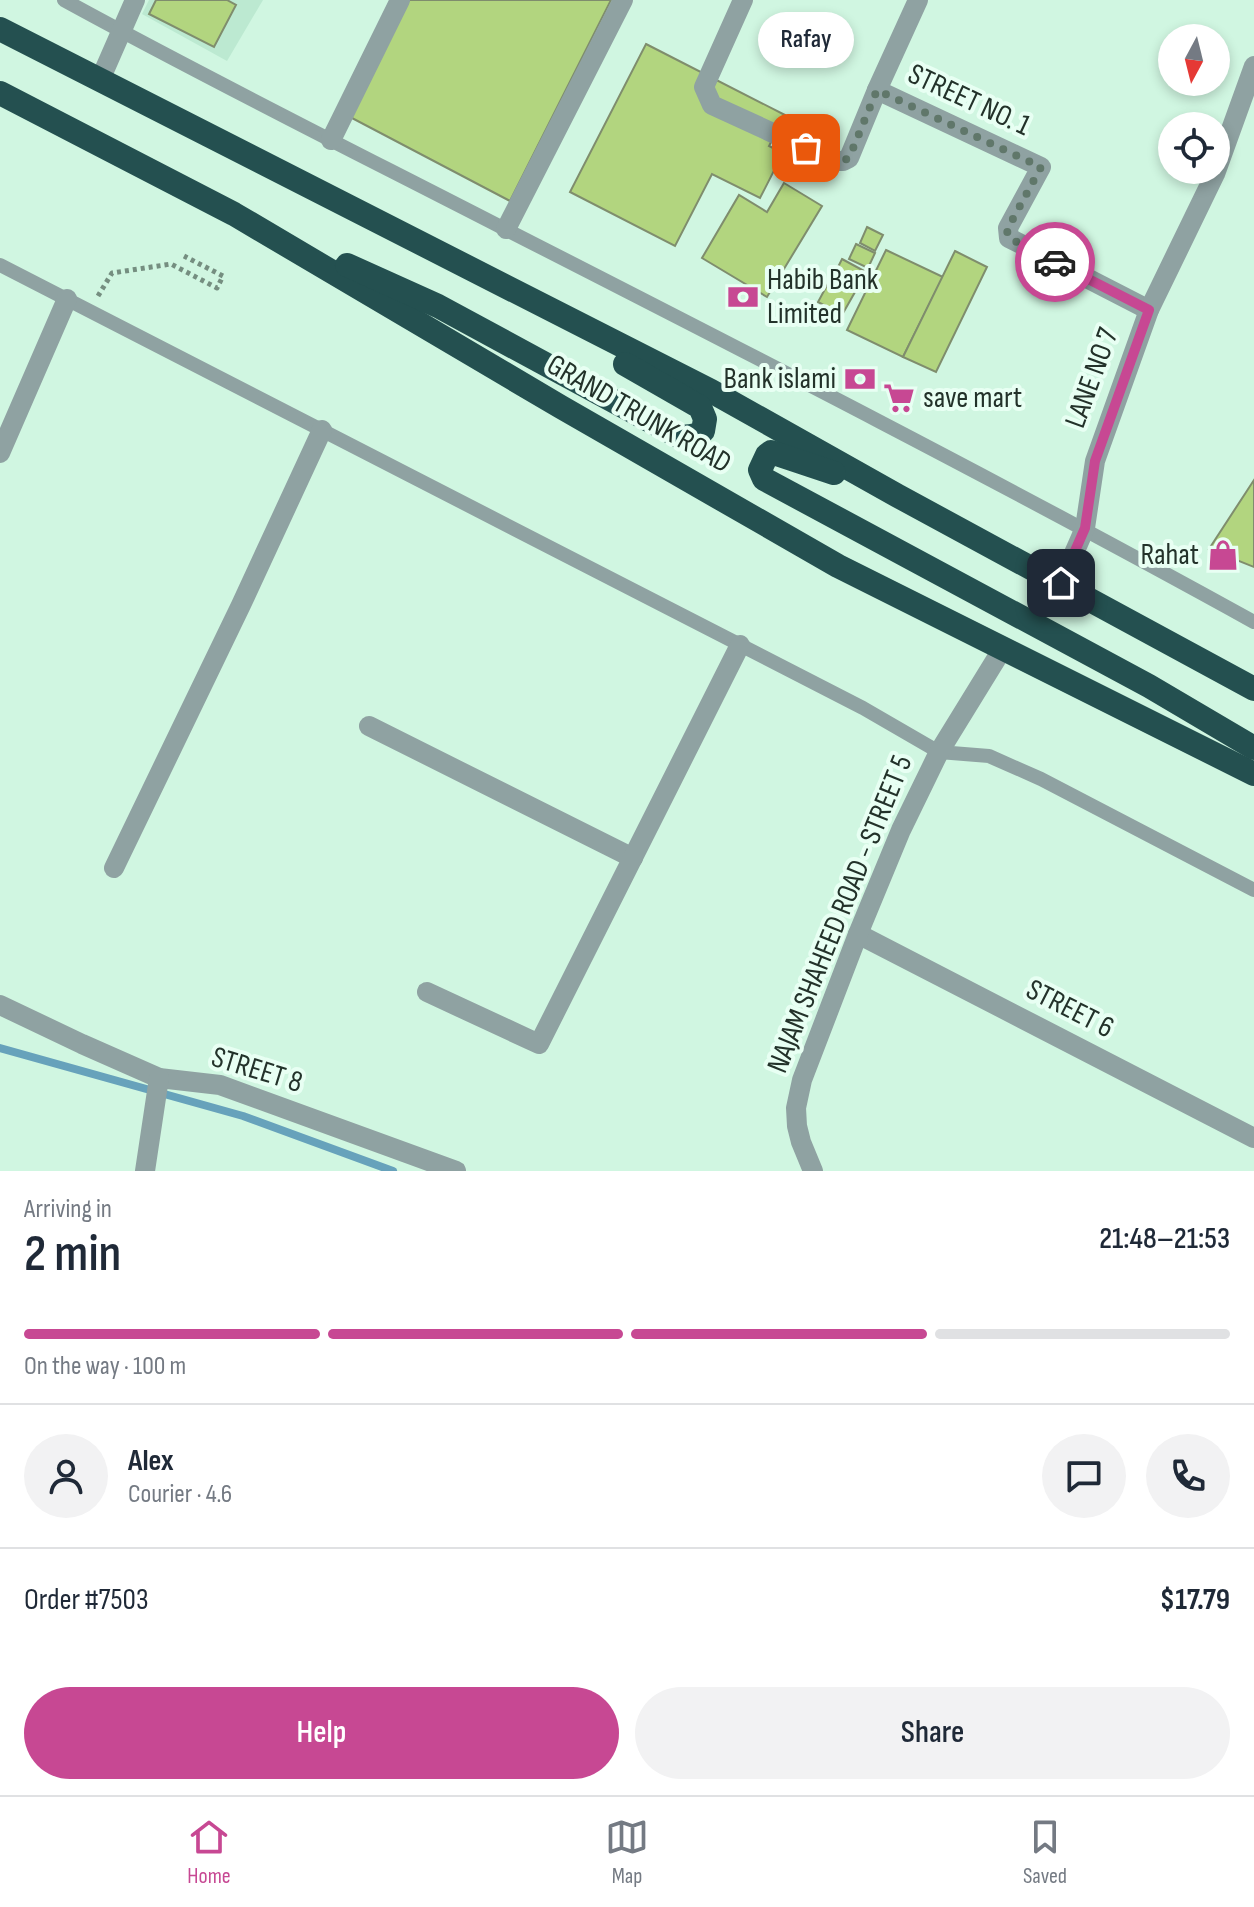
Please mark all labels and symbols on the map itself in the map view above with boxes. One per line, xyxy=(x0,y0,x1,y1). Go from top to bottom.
callout: Rafay xyxy=(758,12,854,68)
north arrow xyxy=(1158,24,1230,96)
street label: STREET NO. 1 xyxy=(902,56,1036,144)
pin xyxy=(772,114,840,182)
courier xyxy=(1015,222,1095,302)
place label: Habib Bank Limited xyxy=(767,262,879,332)
bank icon: Habib Bank Limited xyxy=(726,280,760,314)
street label: LANE NO 7 xyxy=(1057,323,1127,433)
street label: GRAND TRUNK ROAD xyxy=(541,347,737,481)
place label: Bank islami xyxy=(724,361,836,397)
bank icon: Bank islami xyxy=(843,362,877,396)
place label: save mart xyxy=(923,380,1022,416)
supermarket icon: save mart xyxy=(882,381,916,415)
place label: Rahat xyxy=(1140,537,1199,573)
shop icon: Rahat xyxy=(1206,538,1240,572)
pin xyxy=(1027,549,1095,617)
street label: NAJAM SHAHEED ROAD - STREET 5 xyxy=(760,750,920,1078)
street label: STREET 6 xyxy=(1020,972,1120,1046)
street label: STREET 8 xyxy=(207,1039,307,1101)

